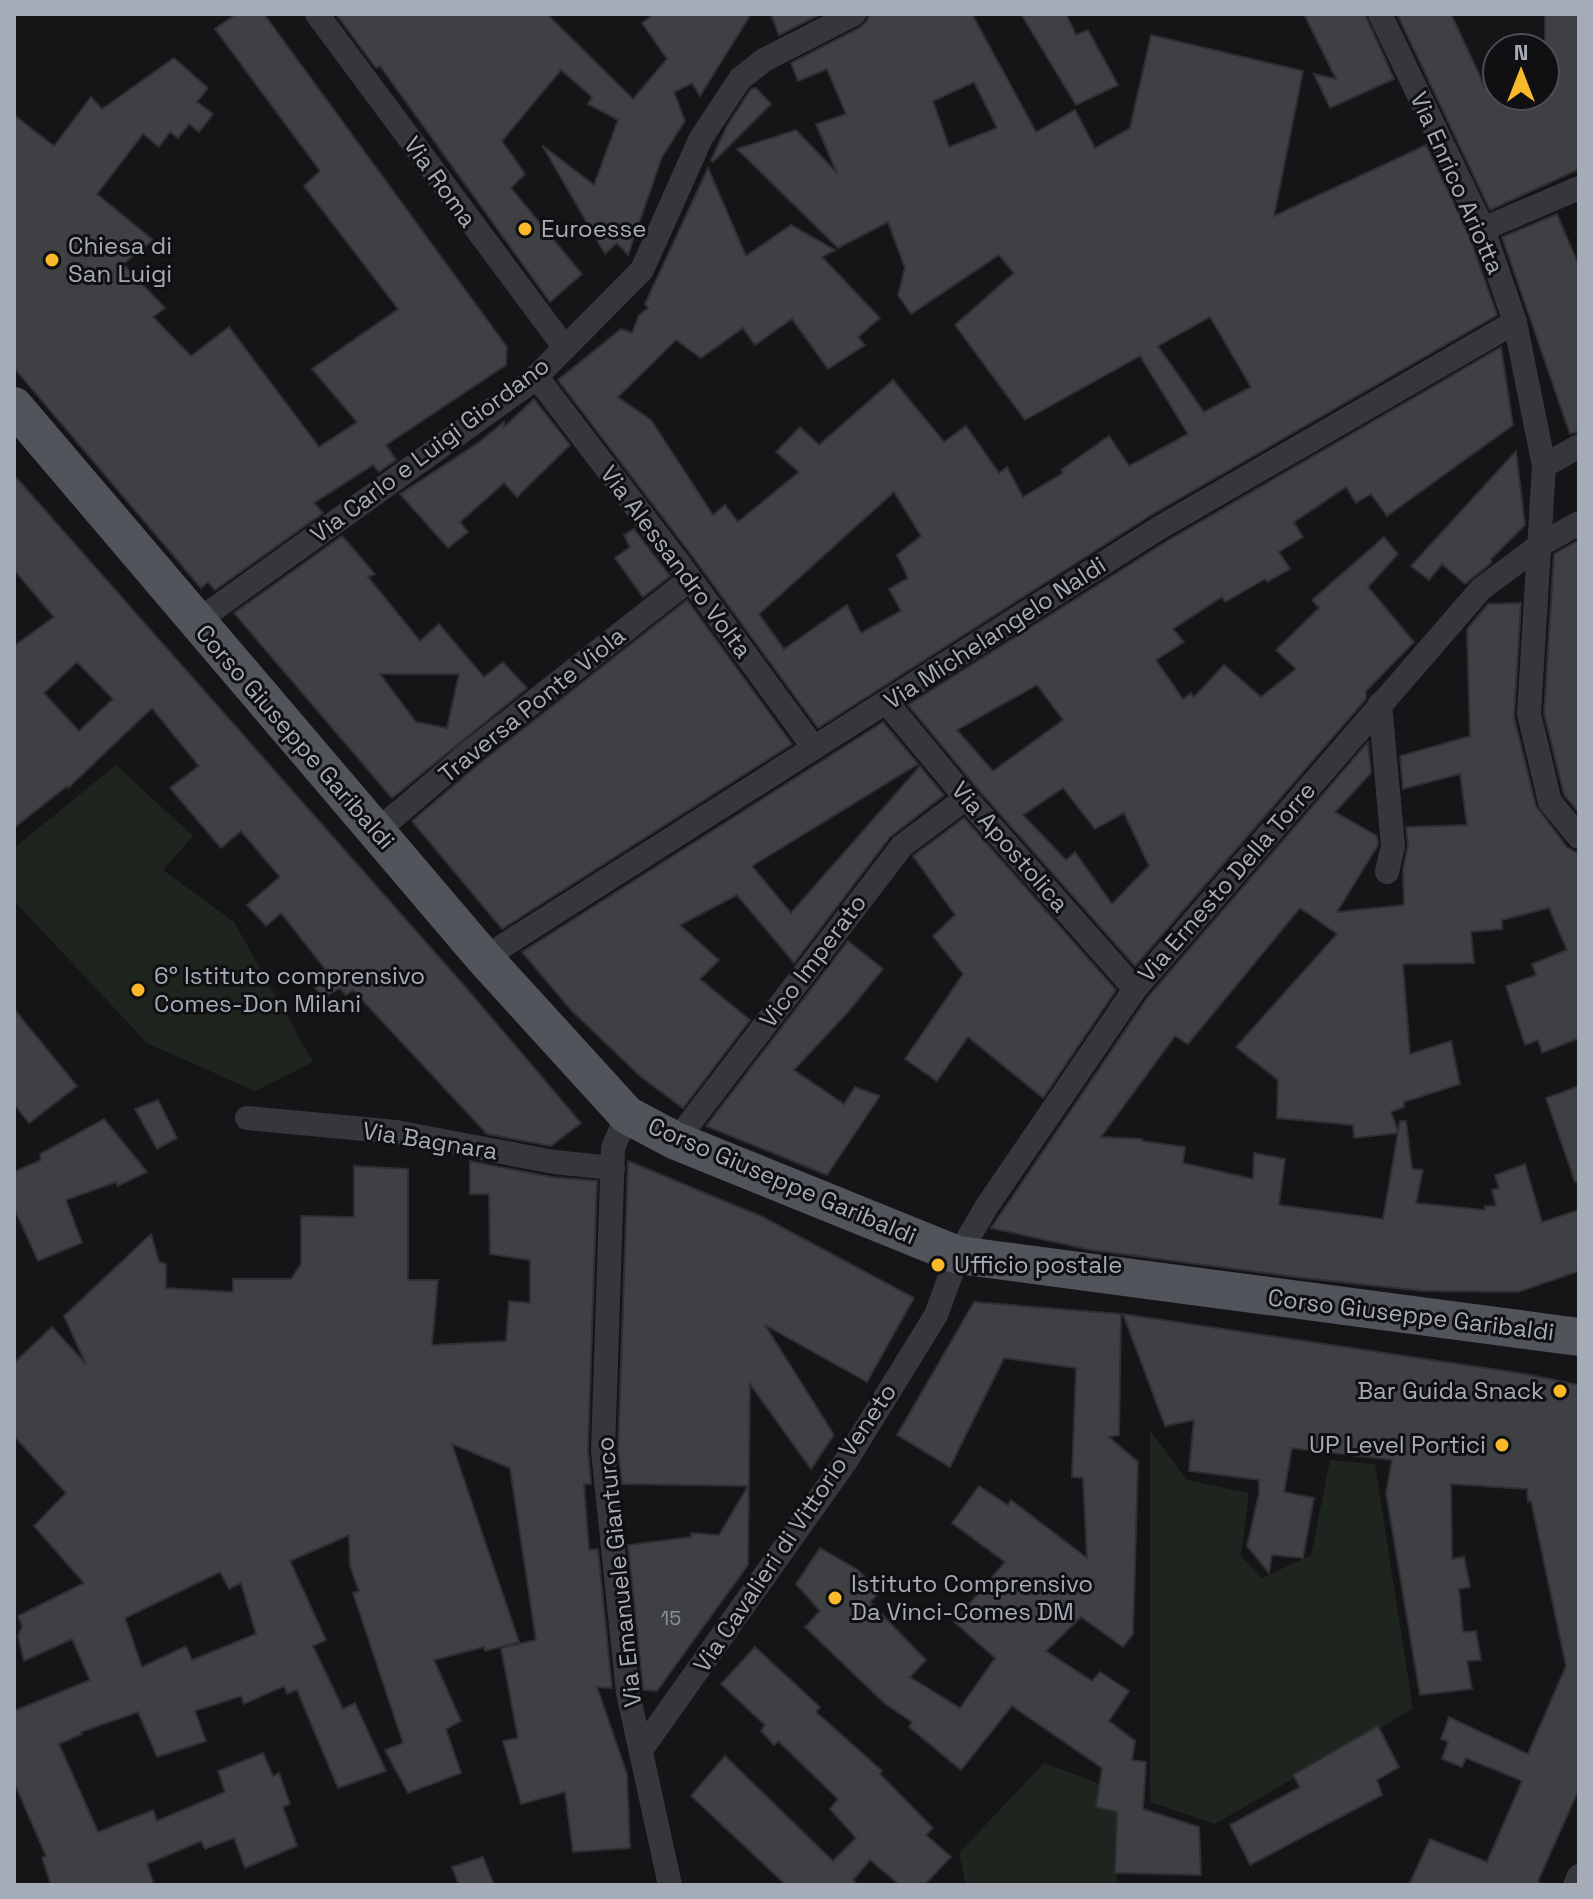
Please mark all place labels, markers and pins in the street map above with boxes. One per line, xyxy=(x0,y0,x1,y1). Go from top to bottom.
place label: Euroesse xyxy=(541,213,646,244)
marker: Euroesse xyxy=(516,220,534,238)
place label: Chiesa di San Luigi xyxy=(68,230,172,289)
marker: Chiesa di San Luigi xyxy=(43,251,61,269)
place label: 6° Istituto comprensivo Comes-Don Milani xyxy=(154,960,425,1019)
marker: 6° Istituto comprensivo Comes-Don Milani xyxy=(129,981,147,999)
place label: Ufficio postale xyxy=(954,1249,1122,1280)
marker: Ufficio postale xyxy=(929,1256,947,1274)
place label: Bar Guida Snack xyxy=(1357,1375,1544,1406)
marker: Bar Guida Snack xyxy=(1551,1382,1569,1400)
place label: UP Level Portici xyxy=(1309,1429,1486,1460)
marker: UP Level Portici xyxy=(1493,1436,1511,1454)
place label: Istituto Comprensivo Da Vinci-Comes DM xyxy=(851,1568,1093,1627)
marker: Istituto Comprensivo Da Vinci-Comes DM xyxy=(826,1589,844,1607)

